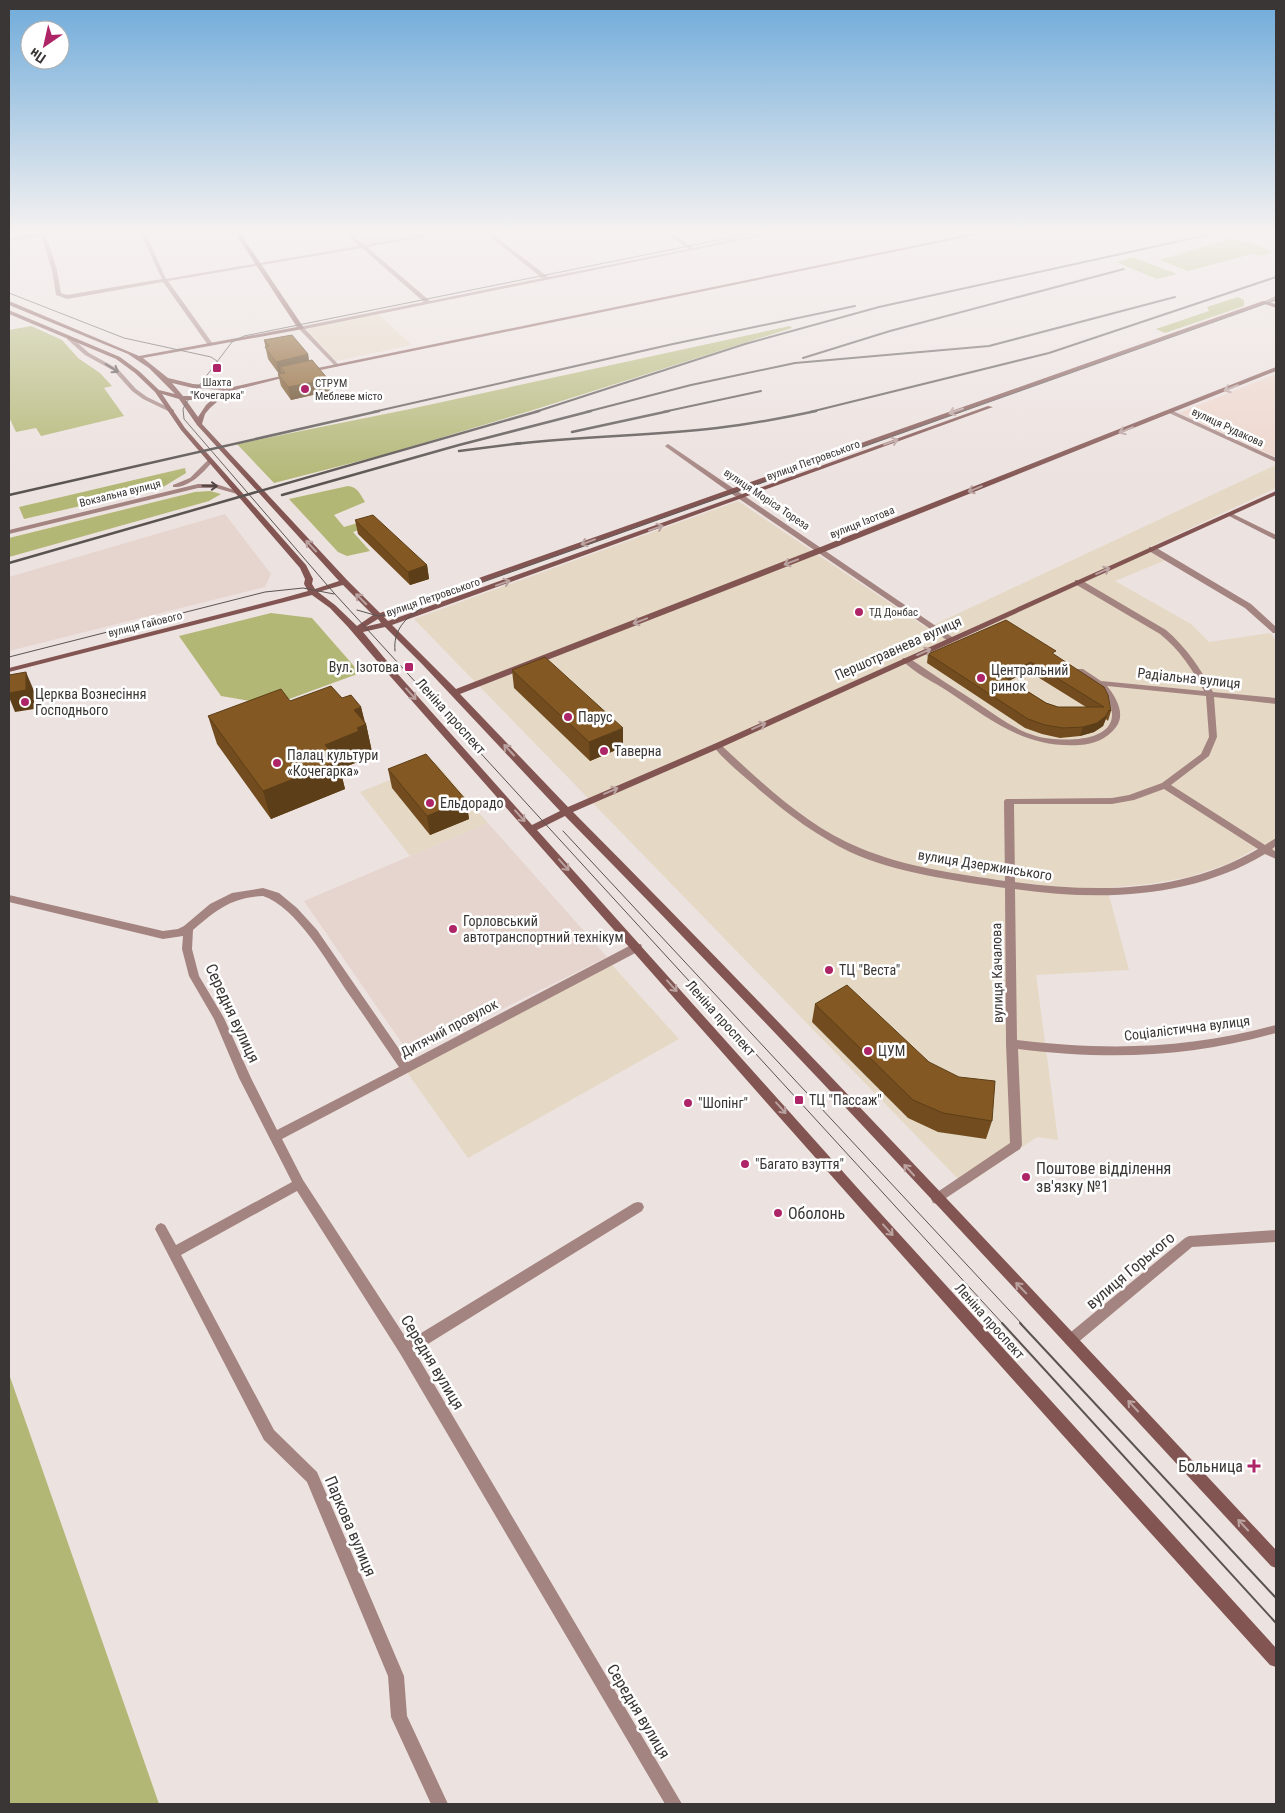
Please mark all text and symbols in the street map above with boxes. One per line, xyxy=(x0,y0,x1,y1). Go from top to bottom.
north arrow xyxy=(20,20,70,70)
text: Пн xyxy=(27,45,49,67)
marker: Шахта "Кочегарка" xyxy=(211,362,223,374)
one-way arrow xyxy=(104,364,118,374)
place label: Шахта "Кочегарка" xyxy=(190,376,244,402)
place label: СТРУМ Меблеве місто xyxy=(315,377,383,403)
marker: СТРУМ Меблеве місто xyxy=(299,383,311,395)
one-way arrow xyxy=(1224,383,1239,393)
street label: вулиця Рудакова xyxy=(1190,405,1266,450)
one-way arrow xyxy=(948,407,964,416)
one-way arrow xyxy=(1119,425,1134,435)
street label: вулиця Петровського xyxy=(765,437,862,483)
one-way arrow xyxy=(882,437,898,446)
street label: вулиця Моріса Тореза xyxy=(721,466,812,533)
street label: Вокзальна вулиця xyxy=(78,477,162,510)
one-way arrow xyxy=(201,481,217,491)
one-way arrow xyxy=(968,485,983,495)
street label: вулиця Ізотова xyxy=(828,504,896,541)
one-way arrow xyxy=(647,523,663,532)
one-way arrow xyxy=(581,538,596,547)
one-way arrow xyxy=(305,540,317,553)
one-way arrow xyxy=(784,558,799,567)
one-way arrow xyxy=(1096,565,1111,575)
street label: вулиця Петровського xyxy=(385,575,482,620)
one-way arrow xyxy=(495,578,510,587)
one-way arrow xyxy=(355,593,367,606)
marker: ТД Донбас xyxy=(853,606,865,618)
place label: ТД Донбас xyxy=(869,606,918,619)
street label: вулиця Гайового xyxy=(107,609,184,640)
street label: Першотравнева вулиця xyxy=(832,613,964,683)
one-way arrow xyxy=(632,617,648,626)
one-way arrow xyxy=(916,647,931,657)
place label: Вул. Ізотова xyxy=(329,659,399,675)
marker: Вул. Ізотова xyxy=(403,661,415,673)
place label: Центральний ринок xyxy=(991,662,1068,694)
street label: Радіальна вулиця xyxy=(1137,665,1241,691)
marker: Центральний ринок xyxy=(975,672,987,684)
street label: Леніна проспект xyxy=(413,675,489,757)
place label: Церква Вознесіння Господнього xyxy=(35,686,146,718)
one-way arrow xyxy=(405,688,417,701)
marker: Церква Вознесіння Господнього xyxy=(19,696,31,708)
place label: Парус xyxy=(578,709,612,725)
marker: Парус xyxy=(562,711,574,723)
one-way arrow xyxy=(751,721,766,731)
place label: Таверна xyxy=(614,743,662,759)
one-way arrow xyxy=(503,744,515,757)
marker: Таверна xyxy=(598,745,610,757)
place label: Палац культури «Кочегарка» xyxy=(287,747,378,779)
marker: Палац культури «Кочегарка» xyxy=(271,757,283,769)
one-way arrow xyxy=(603,786,618,796)
place label: Ельдорадо xyxy=(440,795,503,811)
marker: Ельдорадо xyxy=(424,797,436,809)
one-way arrow xyxy=(514,809,526,822)
street label: вулиця Дзержинського xyxy=(917,847,1053,883)
one-way arrow xyxy=(558,859,570,872)
place label: Горловський автотранспортний технікум xyxy=(463,913,624,945)
marker: Горловський автотранспортний технікум xyxy=(447,923,459,935)
street label: вулиця Качалова xyxy=(988,923,1006,1023)
street label: Середня вулиця xyxy=(201,961,264,1066)
place label: ТЦ "Веста" xyxy=(839,962,900,978)
marker: ТЦ "Веста" xyxy=(823,964,835,976)
street label: Леніна проспект xyxy=(683,977,759,1059)
one-way arrow xyxy=(667,980,678,993)
street label: Дитячий провулок xyxy=(398,996,501,1060)
street label: Соціалістична вулиця xyxy=(1123,1012,1251,1044)
place label: ЦУМ xyxy=(878,1043,905,1059)
marker: ЦУМ xyxy=(862,1045,874,1057)
place label: ТЦ "Пассаж" xyxy=(809,1092,882,1108)
marker: ТЦ "Пассаж" xyxy=(793,1094,805,1106)
place label: "Шопінг" xyxy=(698,1095,748,1111)
marker: "Шопінг" xyxy=(682,1097,694,1109)
one-way arrow xyxy=(775,1101,787,1114)
place label: "Багато взуття" xyxy=(755,1156,844,1172)
marker: "Багато взуття" xyxy=(739,1158,751,1170)
place label: Поштове відділення зв'язку №1 xyxy=(1036,1159,1171,1196)
one-way arrow xyxy=(903,1164,915,1176)
marker: Поштове відділення зв'язку №1 xyxy=(1020,1171,1032,1183)
place label: Оболонь xyxy=(788,1204,845,1223)
marker: Оболонь xyxy=(772,1207,784,1219)
one-way arrow xyxy=(882,1223,894,1236)
street label: вулиця Горького xyxy=(1082,1228,1178,1313)
street label: Леніна проспект xyxy=(952,1280,1028,1362)
one-way arrow xyxy=(1015,1281,1027,1294)
street label: Середня вулиця xyxy=(397,1312,468,1413)
one-way arrow xyxy=(1127,1400,1139,1413)
place label: Больница xyxy=(1178,1457,1243,1476)
marker: Больница xyxy=(1247,1459,1261,1473)
street label: Паркова вулиця xyxy=(321,1473,380,1579)
one-way arrow xyxy=(1237,1519,1249,1532)
street label: Середня вулиця xyxy=(603,1661,674,1762)

